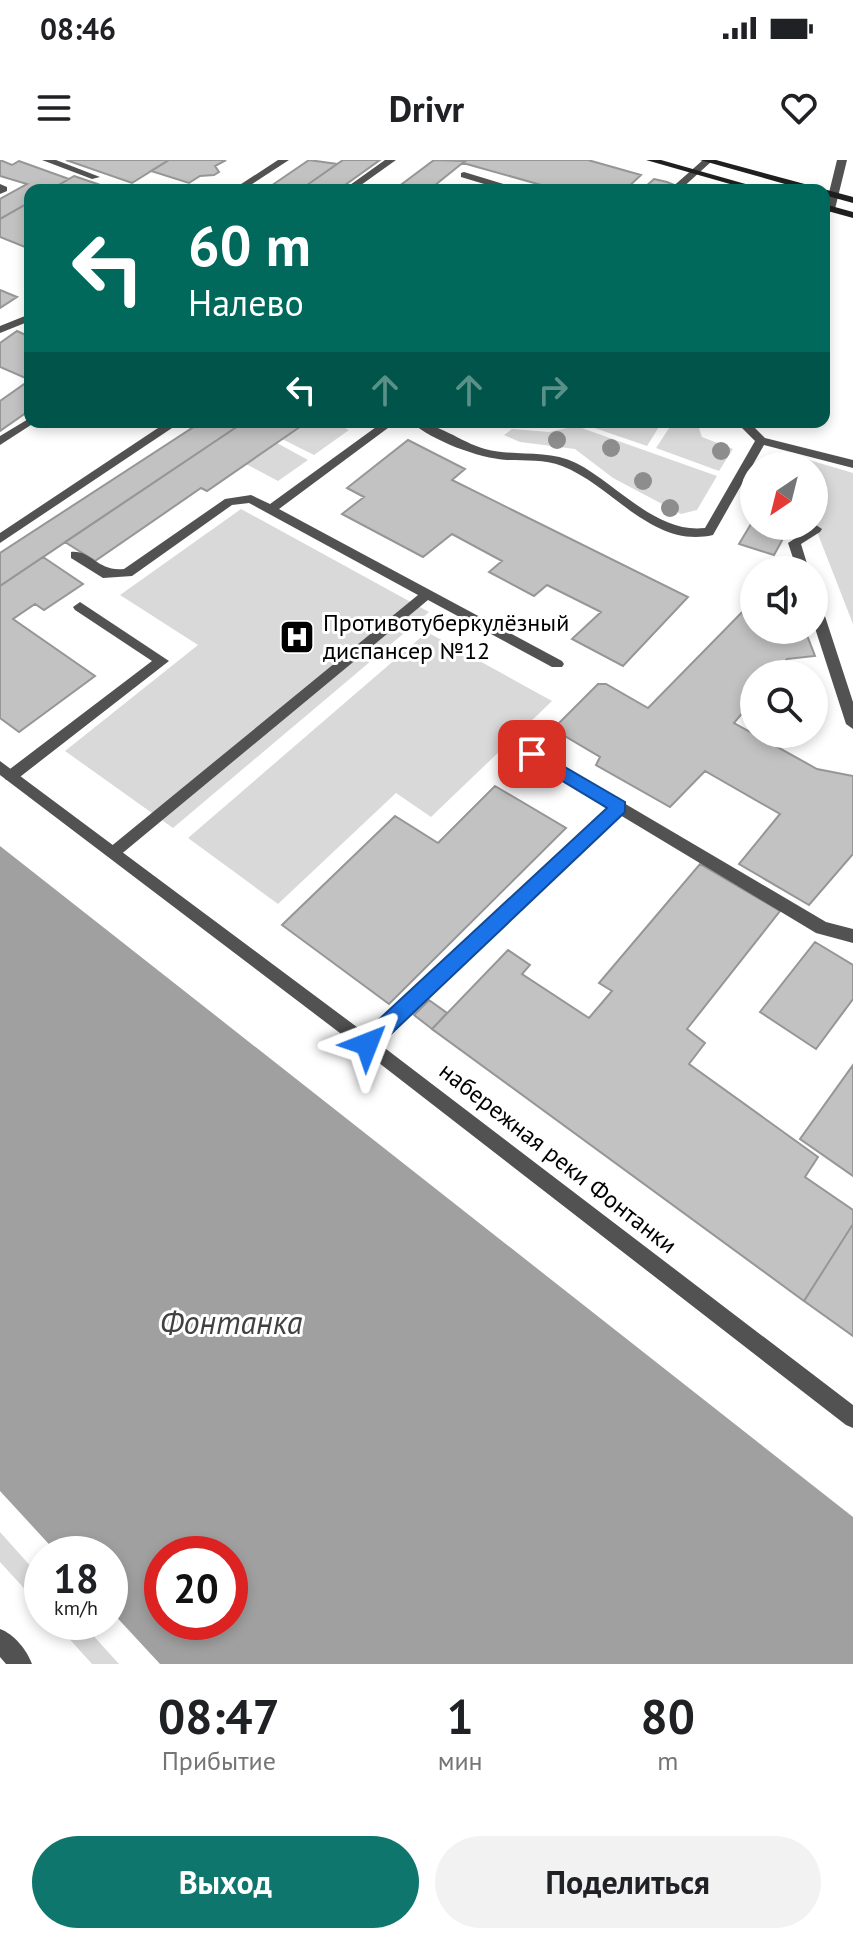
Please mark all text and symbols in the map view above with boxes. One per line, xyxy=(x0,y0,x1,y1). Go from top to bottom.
text: 08:46 xyxy=(40,9,116,48)
text: Drivr xyxy=(389,85,464,132)
icon: menu xyxy=(32,86,76,130)
icon: heart xyxy=(777,86,821,130)
text: 60 m xyxy=(188,209,311,281)
icon: left xyxy=(56,216,160,320)
text: Налево xyxy=(188,279,304,326)
icon: left xyxy=(279,368,323,412)
icon: ahead xyxy=(363,368,407,412)
icon: ahead xyxy=(447,368,491,412)
icon: right xyxy=(531,368,575,412)
north arrow xyxy=(740,452,828,540)
map controls xyxy=(740,452,828,748)
button: sound xyxy=(740,556,828,644)
place label: Противотуберкулёзный диспансер №12 xyxy=(323,607,569,666)
hospital icon: Противотуберкулёзный диспансер №12 xyxy=(278,618,316,656)
button: search xyxy=(740,660,828,748)
pin xyxy=(498,720,566,788)
icon: arrive xyxy=(510,732,554,776)
position arrow xyxy=(325,1002,409,1086)
street label: набережная реки Фонтанки xyxy=(433,1055,683,1260)
water label: Фонтанка xyxy=(160,1301,303,1343)
speed limit sign: 20 xyxy=(144,1536,248,1640)
text: 18 xyxy=(53,1552,99,1604)
text: km/h xyxy=(54,1595,98,1621)
text: 08:47 xyxy=(158,1685,280,1747)
text: 1 xyxy=(447,1685,474,1747)
text: 80 xyxy=(641,1685,695,1747)
text: Прибытие xyxy=(162,1744,276,1777)
text: мин xyxy=(438,1744,483,1777)
text: m xyxy=(657,1744,678,1777)
button: Выход xyxy=(32,1836,419,1928)
button: Поделиться xyxy=(435,1836,821,1928)

